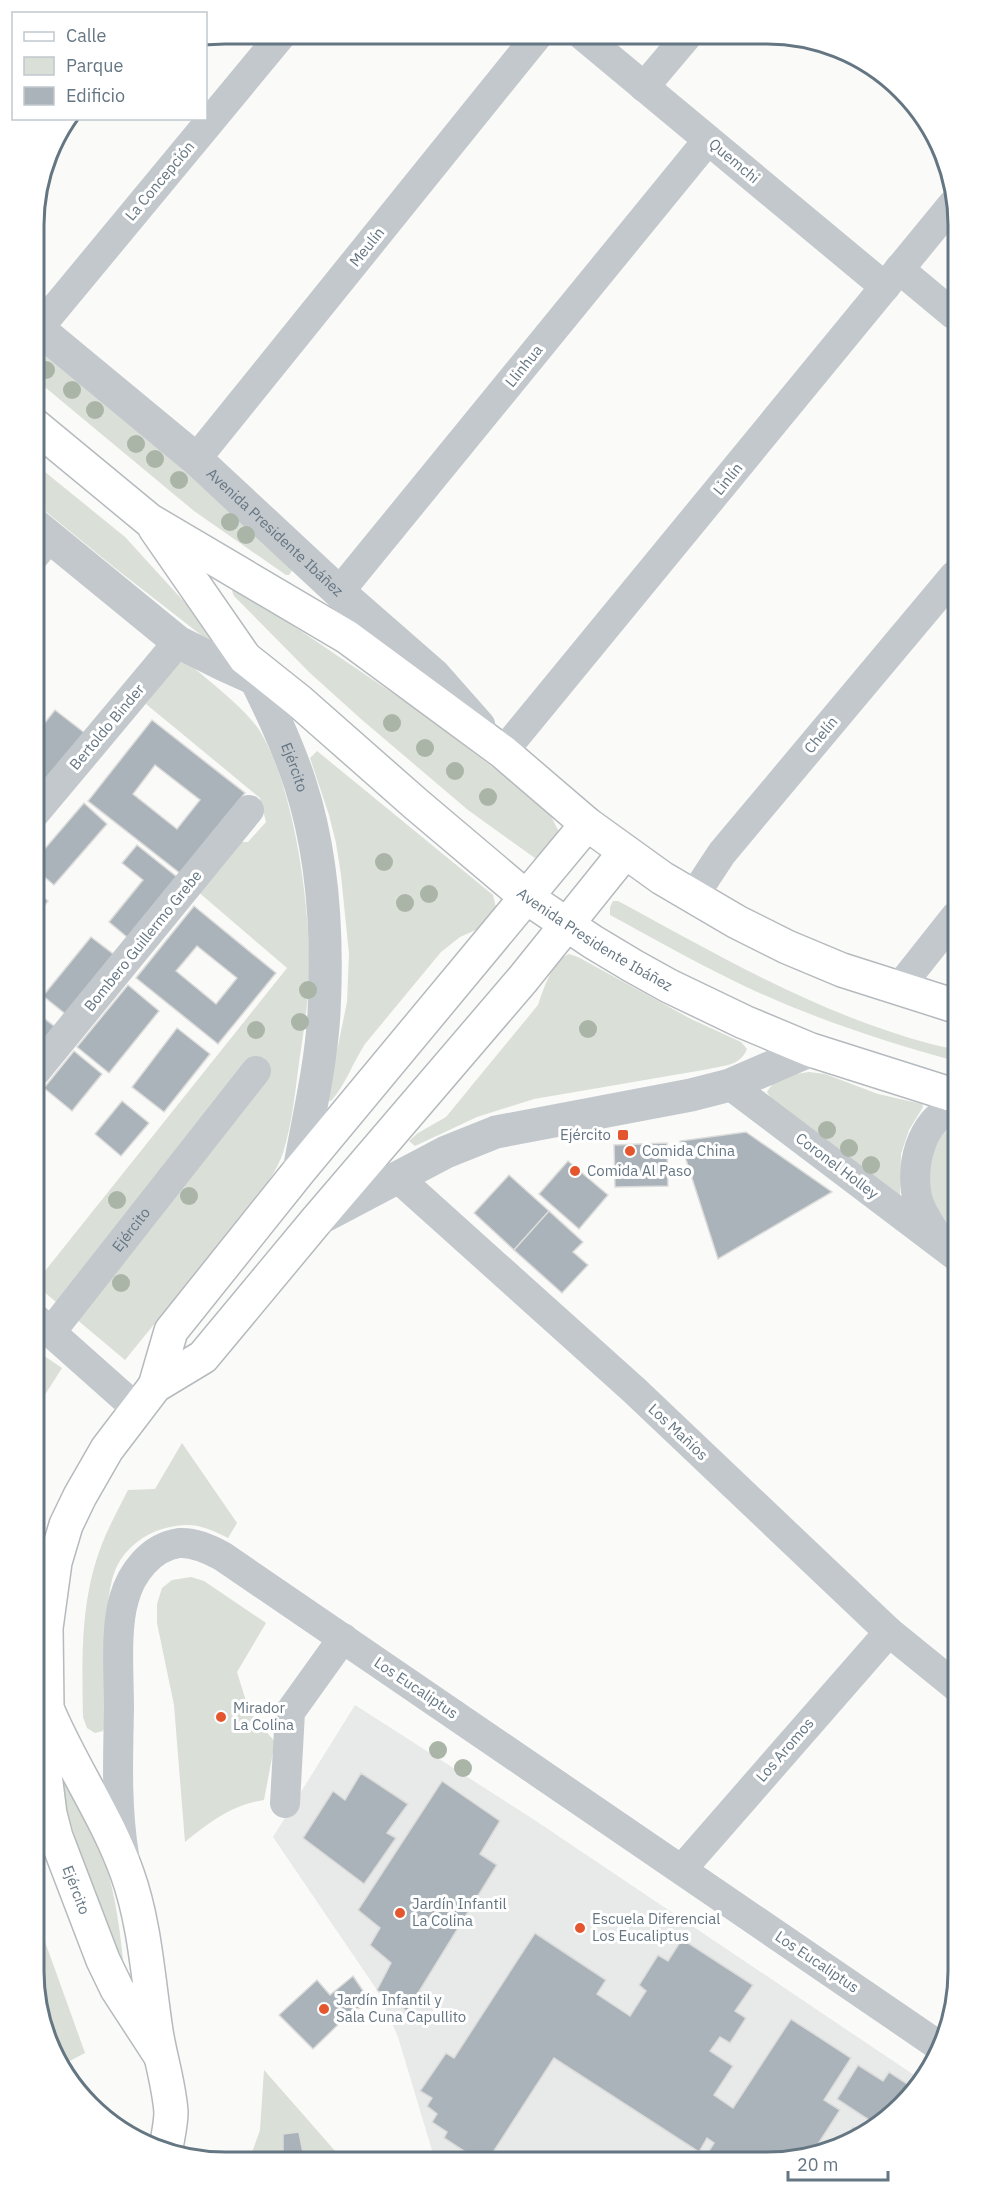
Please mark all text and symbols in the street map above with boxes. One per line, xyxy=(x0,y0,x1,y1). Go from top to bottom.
legend xyxy=(12,12,207,120)
text: Calle xyxy=(66,24,106,47)
text: Parque xyxy=(66,54,124,77)
text: Edificio xyxy=(66,84,125,107)
street label: Quemchi xyxy=(705,134,764,187)
street label: La Concepción xyxy=(121,137,198,224)
street label: Meulín xyxy=(345,223,388,270)
street label: Llinhua xyxy=(501,341,546,391)
street label: Linlín xyxy=(709,459,746,499)
street label: Avenida Presidente Ibáñez xyxy=(203,464,348,600)
street label: Bertoldo Binder xyxy=(65,679,148,774)
street label: Chelín xyxy=(800,712,842,757)
street label: Ejército xyxy=(277,740,312,794)
street label: Bombero Guillermo Grebe xyxy=(80,866,205,1015)
street label: Avenida Presidente Ibáñez xyxy=(513,884,676,995)
place label: Ejército xyxy=(560,1125,611,1144)
marker: Ejército xyxy=(616,1128,630,1142)
street label: Coronel Holley xyxy=(792,1128,883,1203)
place label: Comida China xyxy=(642,1141,735,1160)
marker: Comida China xyxy=(623,1144,637,1158)
place label: Comida Al Paso xyxy=(587,1161,692,1180)
marker: Comida Al Paso xyxy=(568,1164,582,1178)
street label: Ejército xyxy=(108,1203,154,1255)
street label: Los Mañíos xyxy=(645,1399,712,1464)
street label: Los Eucaliptus xyxy=(371,1653,462,1723)
place label: Mirador La Colina xyxy=(233,1698,294,1734)
marker: Mirador La Colina xyxy=(214,1710,228,1724)
street label: Los Aromos xyxy=(752,1714,818,1786)
street label: Ejército xyxy=(58,1863,94,1917)
place label: Jardín Infantil La Colina xyxy=(412,1894,507,1930)
marker: Jardín Infantil La Colina xyxy=(393,1906,407,1920)
place label: Escuela Diferencial Los Eucaliptus xyxy=(592,1909,720,1945)
marker: Escuela Diferencial Los Eucaliptus xyxy=(573,1921,587,1935)
street label: Los Eucaliptus xyxy=(772,1927,863,1997)
place label: Jardín Infantil y Sala Cuna Capullito xyxy=(336,1990,466,2026)
marker: Jardín Infantil y Sala Cuna Capullito xyxy=(317,2002,331,2016)
scale bar xyxy=(788,2144,888,2182)
text: 20 m xyxy=(797,2153,839,2176)

